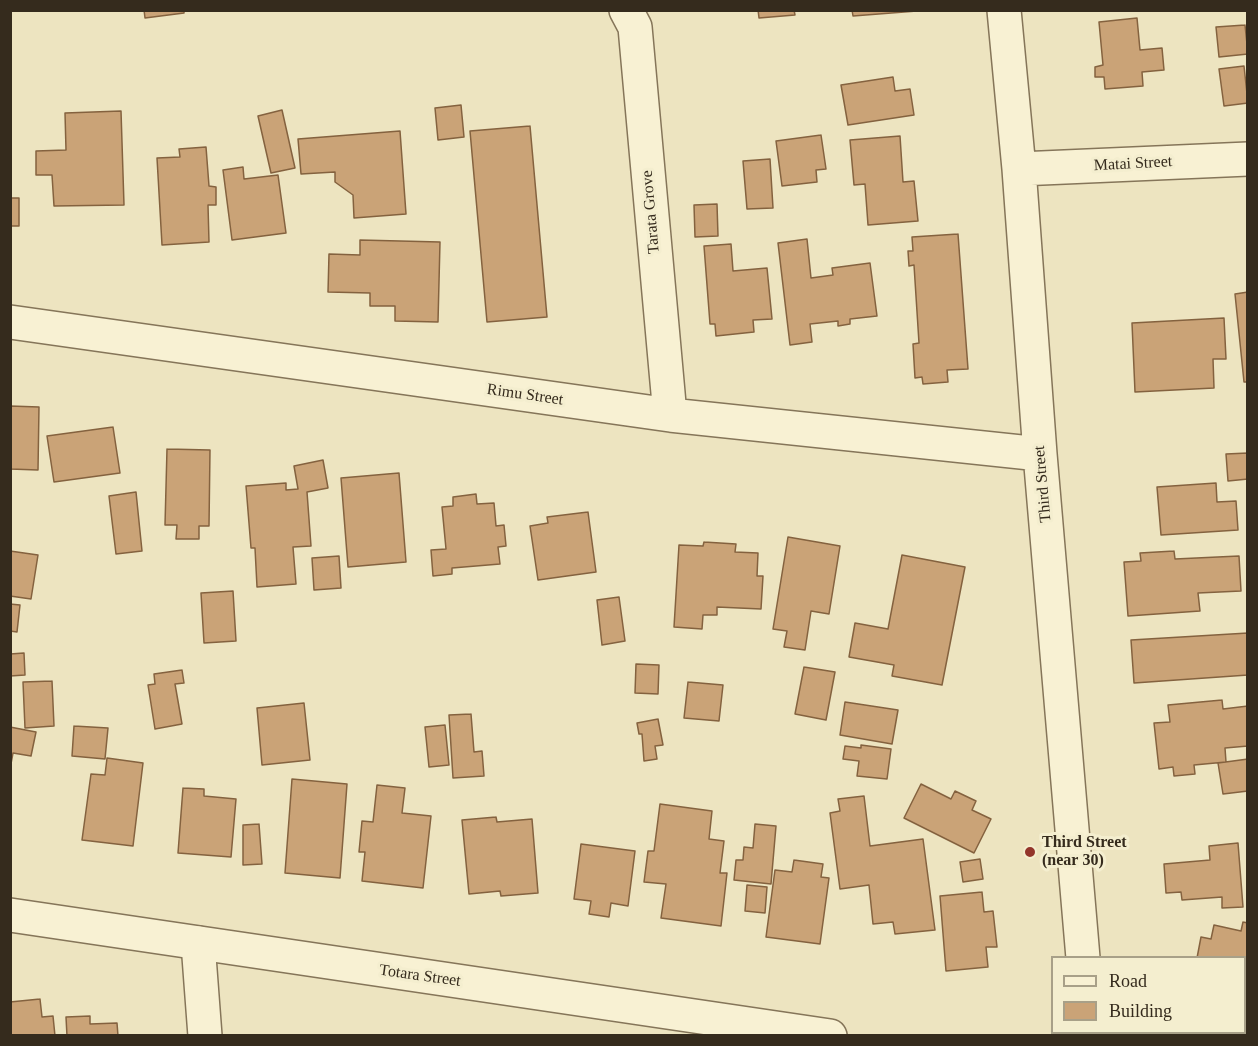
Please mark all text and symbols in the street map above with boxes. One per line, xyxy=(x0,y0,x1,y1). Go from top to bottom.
street label: Matai Street xyxy=(1093,152,1173,176)
street label: Tarata Grove xyxy=(638,169,664,255)
street label: Rimu Street xyxy=(486,380,564,410)
street label: Third Street xyxy=(1030,445,1056,523)
place label: Third Street (near 30) xyxy=(1042,833,1127,871)
marker: Third Street (near 30) xyxy=(1023,845,1037,859)
legend xyxy=(1051,956,1246,1034)
street label: Totara Street xyxy=(378,961,462,991)
text: Road xyxy=(1109,971,1147,991)
text: Building xyxy=(1109,1001,1172,1021)

